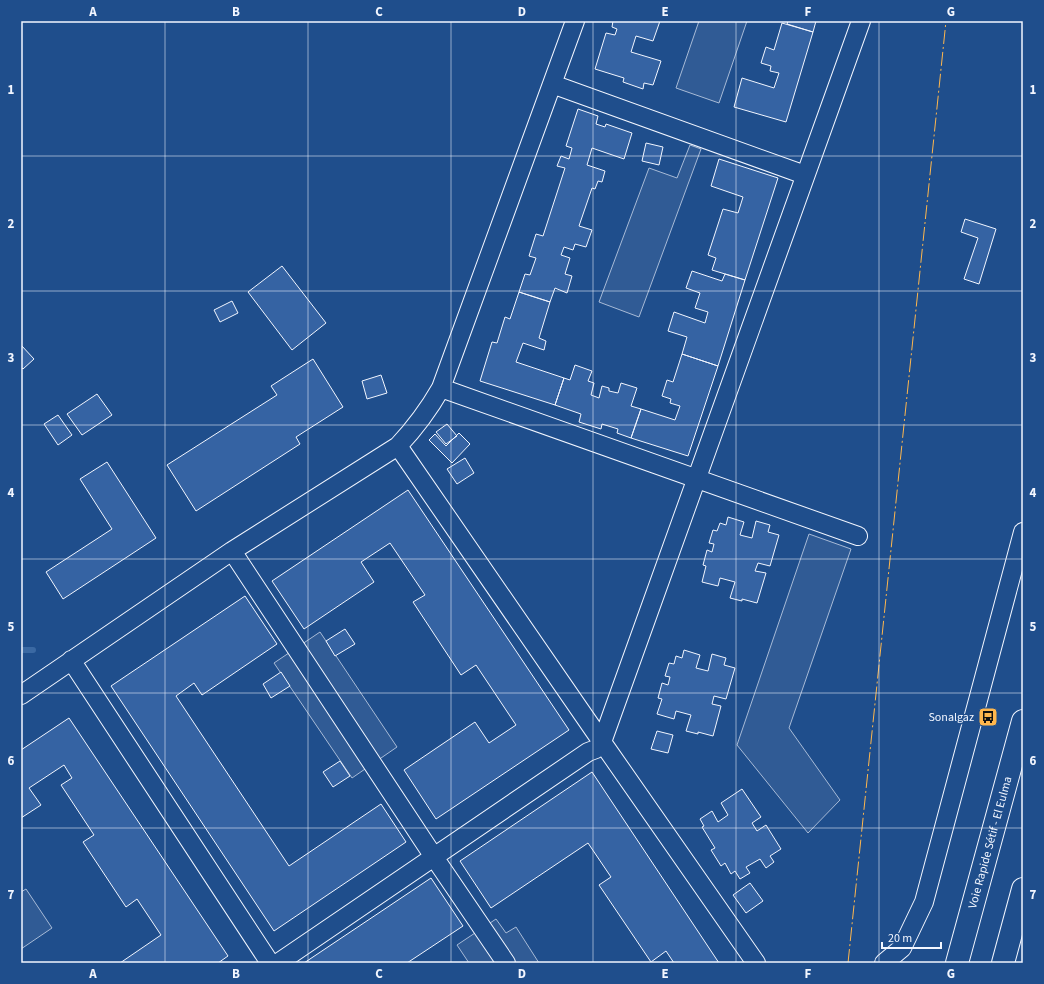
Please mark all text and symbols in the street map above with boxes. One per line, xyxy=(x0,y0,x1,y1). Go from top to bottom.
text: A xyxy=(88,3,97,21)
text: B xyxy=(232,3,240,21)
text: C xyxy=(375,3,383,21)
text: D xyxy=(518,3,526,21)
text: E xyxy=(661,3,669,21)
text: F xyxy=(805,3,812,21)
text: G xyxy=(947,3,955,21)
text: 1 xyxy=(8,81,15,99)
text: 1 xyxy=(1030,81,1037,99)
text: 2 xyxy=(8,215,15,233)
text: 2 xyxy=(1030,215,1037,233)
text: 3 xyxy=(8,349,15,367)
text: 3 xyxy=(1030,349,1037,367)
text: 4 xyxy=(8,484,15,502)
text: 4 xyxy=(1030,484,1037,502)
text: 5 xyxy=(8,618,15,636)
text: 5 xyxy=(1030,618,1037,636)
bus stop icon: Sonalgaz xyxy=(977,706,999,728)
place label: Sonalgaz xyxy=(928,709,974,726)
text: 6 xyxy=(8,752,15,770)
text: 6 xyxy=(1030,752,1037,770)
street label: Voie Rapide Sétif - El Eulma xyxy=(964,774,1016,910)
text: 7 xyxy=(8,886,15,904)
text: 7 xyxy=(1030,886,1037,904)
scale bar xyxy=(882,924,941,950)
text: 20 m xyxy=(888,930,912,947)
text: A xyxy=(88,965,97,983)
text: B xyxy=(232,965,240,983)
text: C xyxy=(375,965,383,983)
text: D xyxy=(518,965,526,983)
text: E xyxy=(661,965,669,983)
text: F xyxy=(805,965,812,983)
text: G xyxy=(947,965,955,983)

